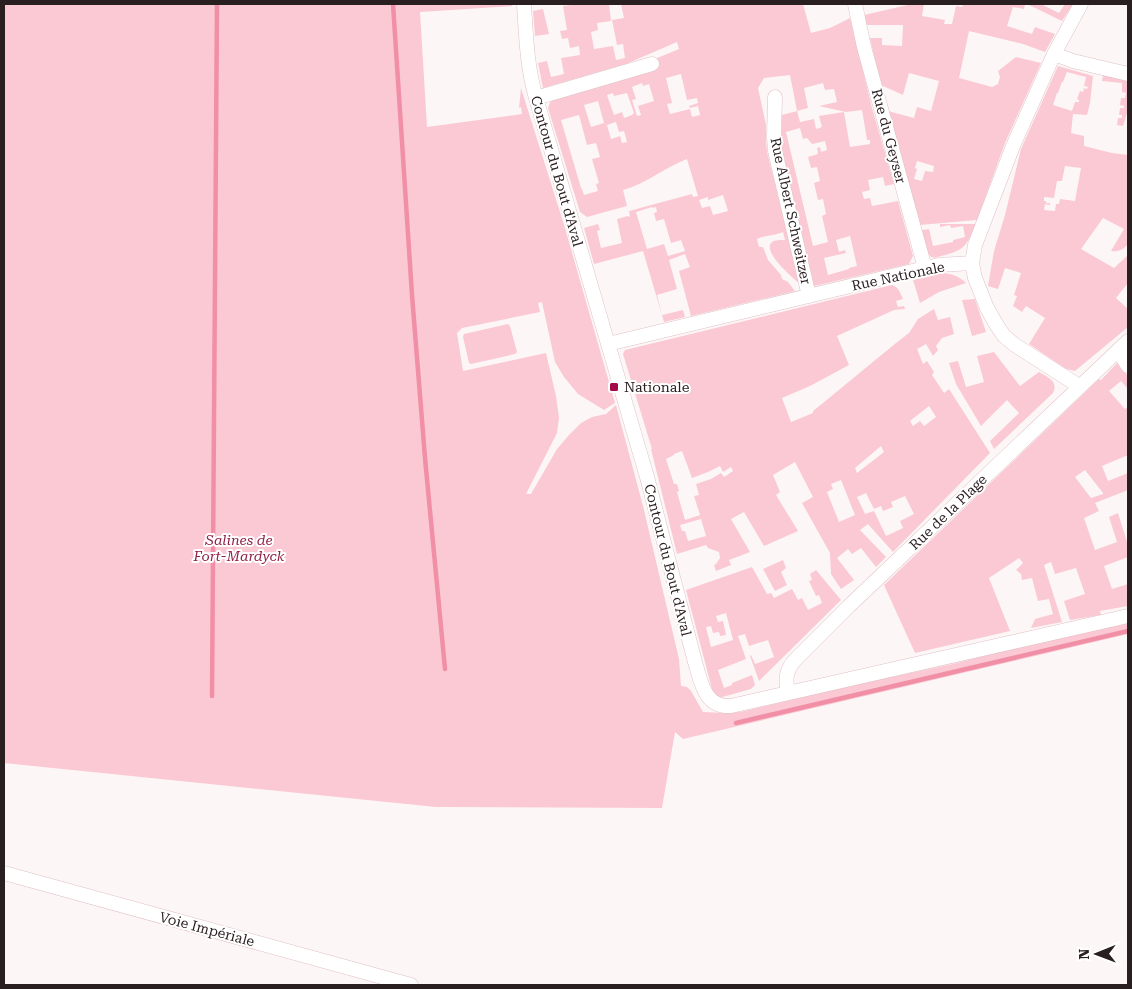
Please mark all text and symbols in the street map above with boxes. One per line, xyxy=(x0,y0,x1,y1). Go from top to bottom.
street label: Rue du Geyser xyxy=(869,87,909,185)
street label: Contour du Bout d'Aval xyxy=(528,94,586,249)
street label: Rue Albert Schweitzer xyxy=(768,136,814,286)
street label: Rue Nationale xyxy=(850,258,946,294)
place label: Nationale xyxy=(624,379,690,395)
marker: Nationale xyxy=(608,381,620,393)
street label: Rue de la Plage xyxy=(906,471,990,553)
street label: Contour du Bout d'Aval xyxy=(641,482,695,638)
park label: Salines de Fort-Mardyck xyxy=(193,532,285,564)
street label: Voie Impériale xyxy=(158,909,257,949)
north arrow xyxy=(1072,929,1122,979)
text: N xyxy=(1076,948,1092,960)

